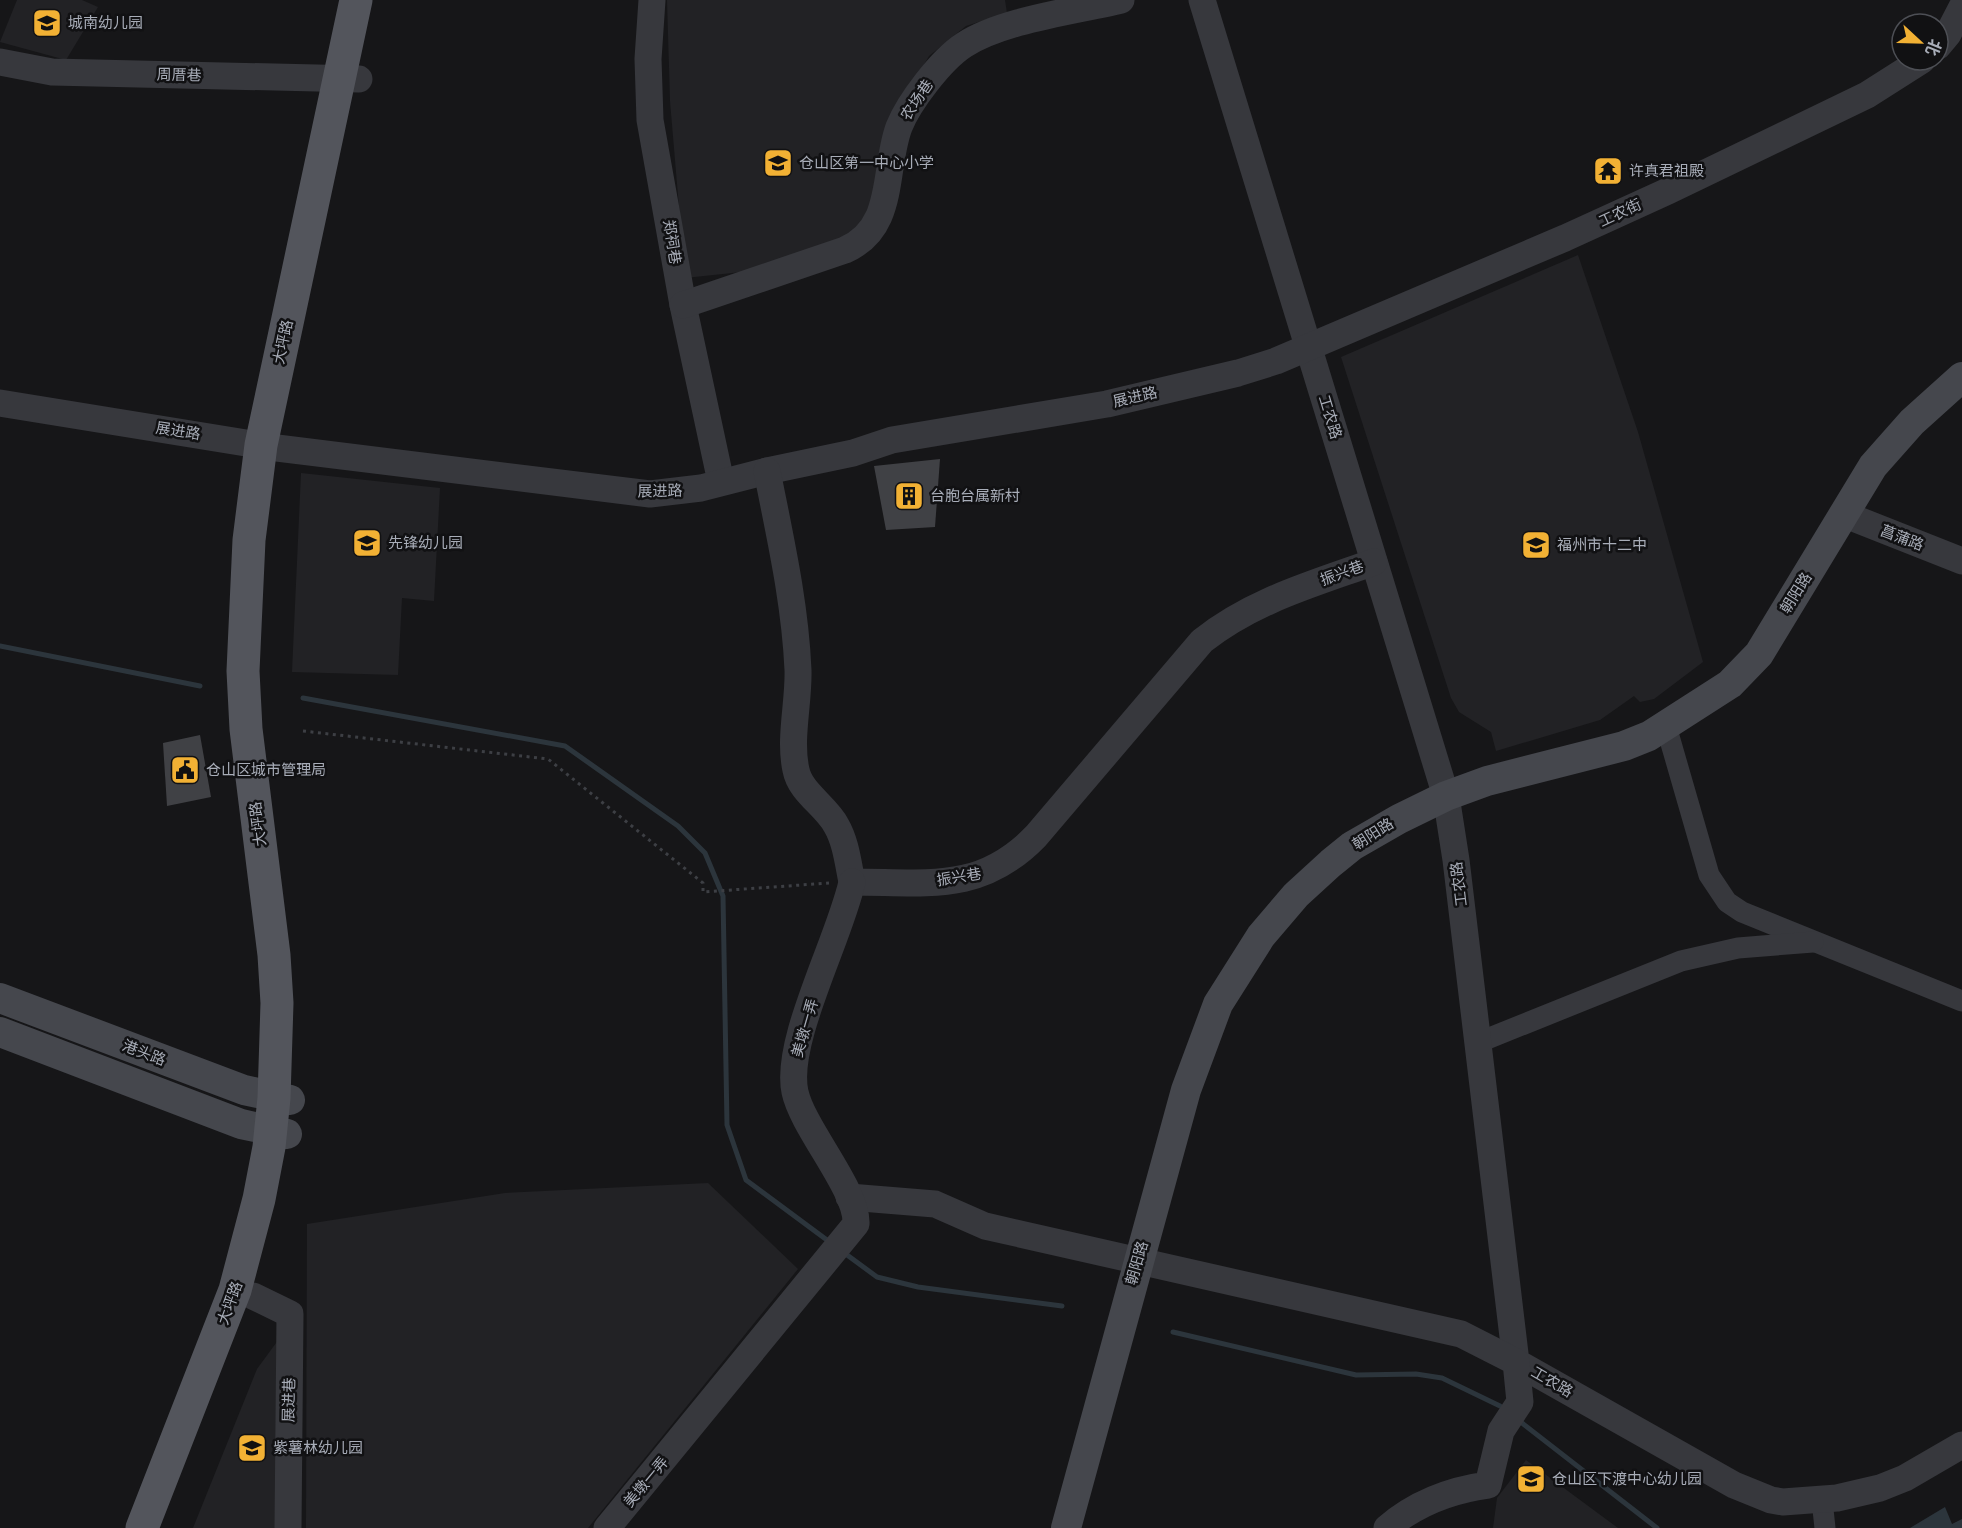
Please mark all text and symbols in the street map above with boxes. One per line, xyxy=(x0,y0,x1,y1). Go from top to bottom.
school or university icon: 城南幼儿园 xyxy=(31,7,63,39)
north arrow xyxy=(1890,12,1950,72)
place label: 城南幼儿园 xyxy=(68,14,143,32)
text: 北 xyxy=(1922,36,1945,58)
street label: 周厝巷 xyxy=(156,66,202,84)
street label: 农场巷 xyxy=(897,76,937,124)
school or university icon: 仓山区第一中心小学 xyxy=(762,147,794,179)
place label: 仓山区第一中心小学 xyxy=(799,154,934,172)
temple icon: 许真君祖殿 xyxy=(1592,155,1624,187)
place label: 许真君祖殿 xyxy=(1629,162,1704,180)
street label: 工农街 xyxy=(1596,195,1644,231)
street label: 郑祠巷 xyxy=(660,218,684,266)
street label: 大坪路 xyxy=(270,318,296,366)
street label: 展进路 xyxy=(1111,383,1159,411)
street label: 工农路 xyxy=(1315,393,1345,441)
street label: 展进路 xyxy=(154,419,202,443)
building icon: 台胞台属新村 xyxy=(893,480,925,512)
street label: 展进路 xyxy=(637,482,683,500)
place label: 台胞台属新村 xyxy=(930,487,1020,505)
street label: 菖蒲路 xyxy=(1878,522,1926,554)
school or university icon: 先锋幼儿园 xyxy=(351,527,383,559)
school or university icon: 福州市十二中 xyxy=(1520,529,1552,561)
place label: 先锋幼儿园 xyxy=(388,534,463,552)
place label: 福州市十二中 xyxy=(1557,536,1647,554)
street label: 振兴巷 xyxy=(1318,557,1366,589)
street label: 朝阳路 xyxy=(1776,569,1816,617)
public building icon: 仓山区城市管理局 xyxy=(169,754,201,786)
place label: 仓山区城市管理局 xyxy=(206,761,326,779)
street label: 大坪路 xyxy=(246,801,270,847)
street label: 朝阳路 xyxy=(1349,814,1397,854)
street label: 工农路 xyxy=(1447,861,1471,907)
street label: 振兴巷 xyxy=(935,865,983,889)
street label: 美墩一弄 xyxy=(788,997,822,1059)
street label: 港头路 xyxy=(120,1037,168,1069)
street label: 朝阳路 xyxy=(1122,1239,1152,1287)
street label: 大坪路 xyxy=(214,1279,246,1327)
street label: 工农路 xyxy=(1528,1363,1576,1401)
street label: 展进巷 xyxy=(280,1377,298,1423)
school or university icon: 紫薯林幼儿园 xyxy=(236,1432,268,1464)
place label: 紫薯林幼儿园 xyxy=(273,1439,363,1457)
street label: 美墩一弄 xyxy=(620,1453,672,1511)
school or university icon: 仓山区下渡中心幼儿园 xyxy=(1515,1463,1547,1495)
place label: 仓山区下渡中心幼儿园 xyxy=(1552,1470,1702,1488)

